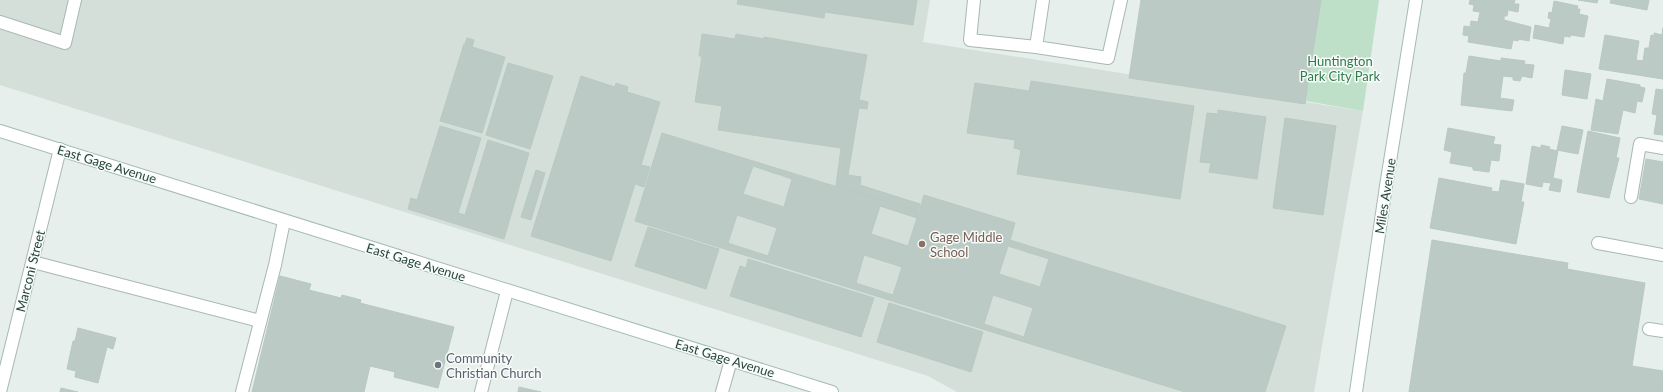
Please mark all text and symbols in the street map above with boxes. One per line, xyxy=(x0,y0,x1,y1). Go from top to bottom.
park label: Huntington Park City Park xyxy=(1300,53,1381,84)
street label: East Gage Avenue xyxy=(55,141,159,187)
street label: Miles Avenue xyxy=(1371,157,1399,235)
street label: Marconi Street xyxy=(12,228,48,314)
place label: Gage Middle School xyxy=(930,229,1002,260)
street label: East Gage Avenue xyxy=(364,239,468,285)
marker: Gage Middle School xyxy=(917,239,927,249)
street label: East Gage Avenue xyxy=(673,335,777,381)
place label: Community Christian Church xyxy=(446,350,542,381)
marker: Community Christian Church xyxy=(433,360,443,370)

